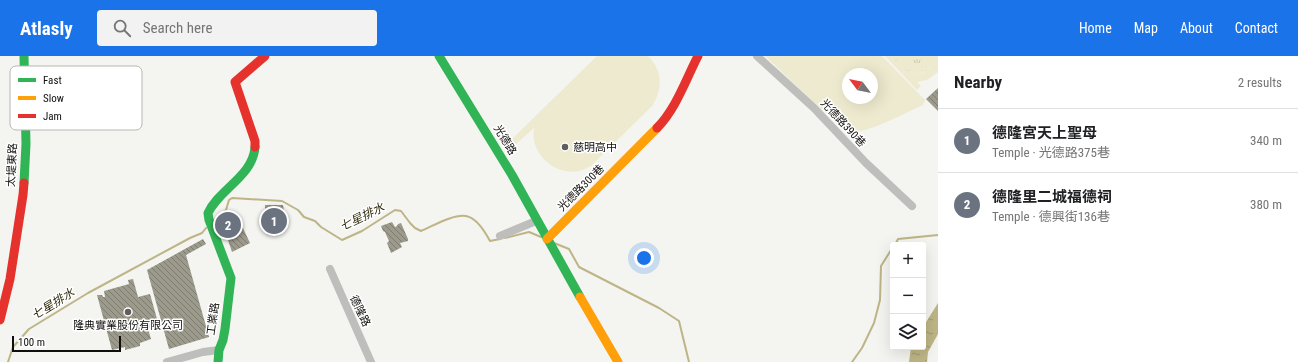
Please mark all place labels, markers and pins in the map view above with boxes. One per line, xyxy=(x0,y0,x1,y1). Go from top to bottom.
place label: 慈明高中 xyxy=(573,141,617,154)
marker: 慈明高中 xyxy=(560,142,570,152)
pin: 1 xyxy=(261,206,287,236)
pin: 2 xyxy=(215,210,241,240)
marker: 隆典實業股份有限公司 xyxy=(123,307,133,317)
place label: 隆典實業股份有限公司 xyxy=(73,319,183,332)

